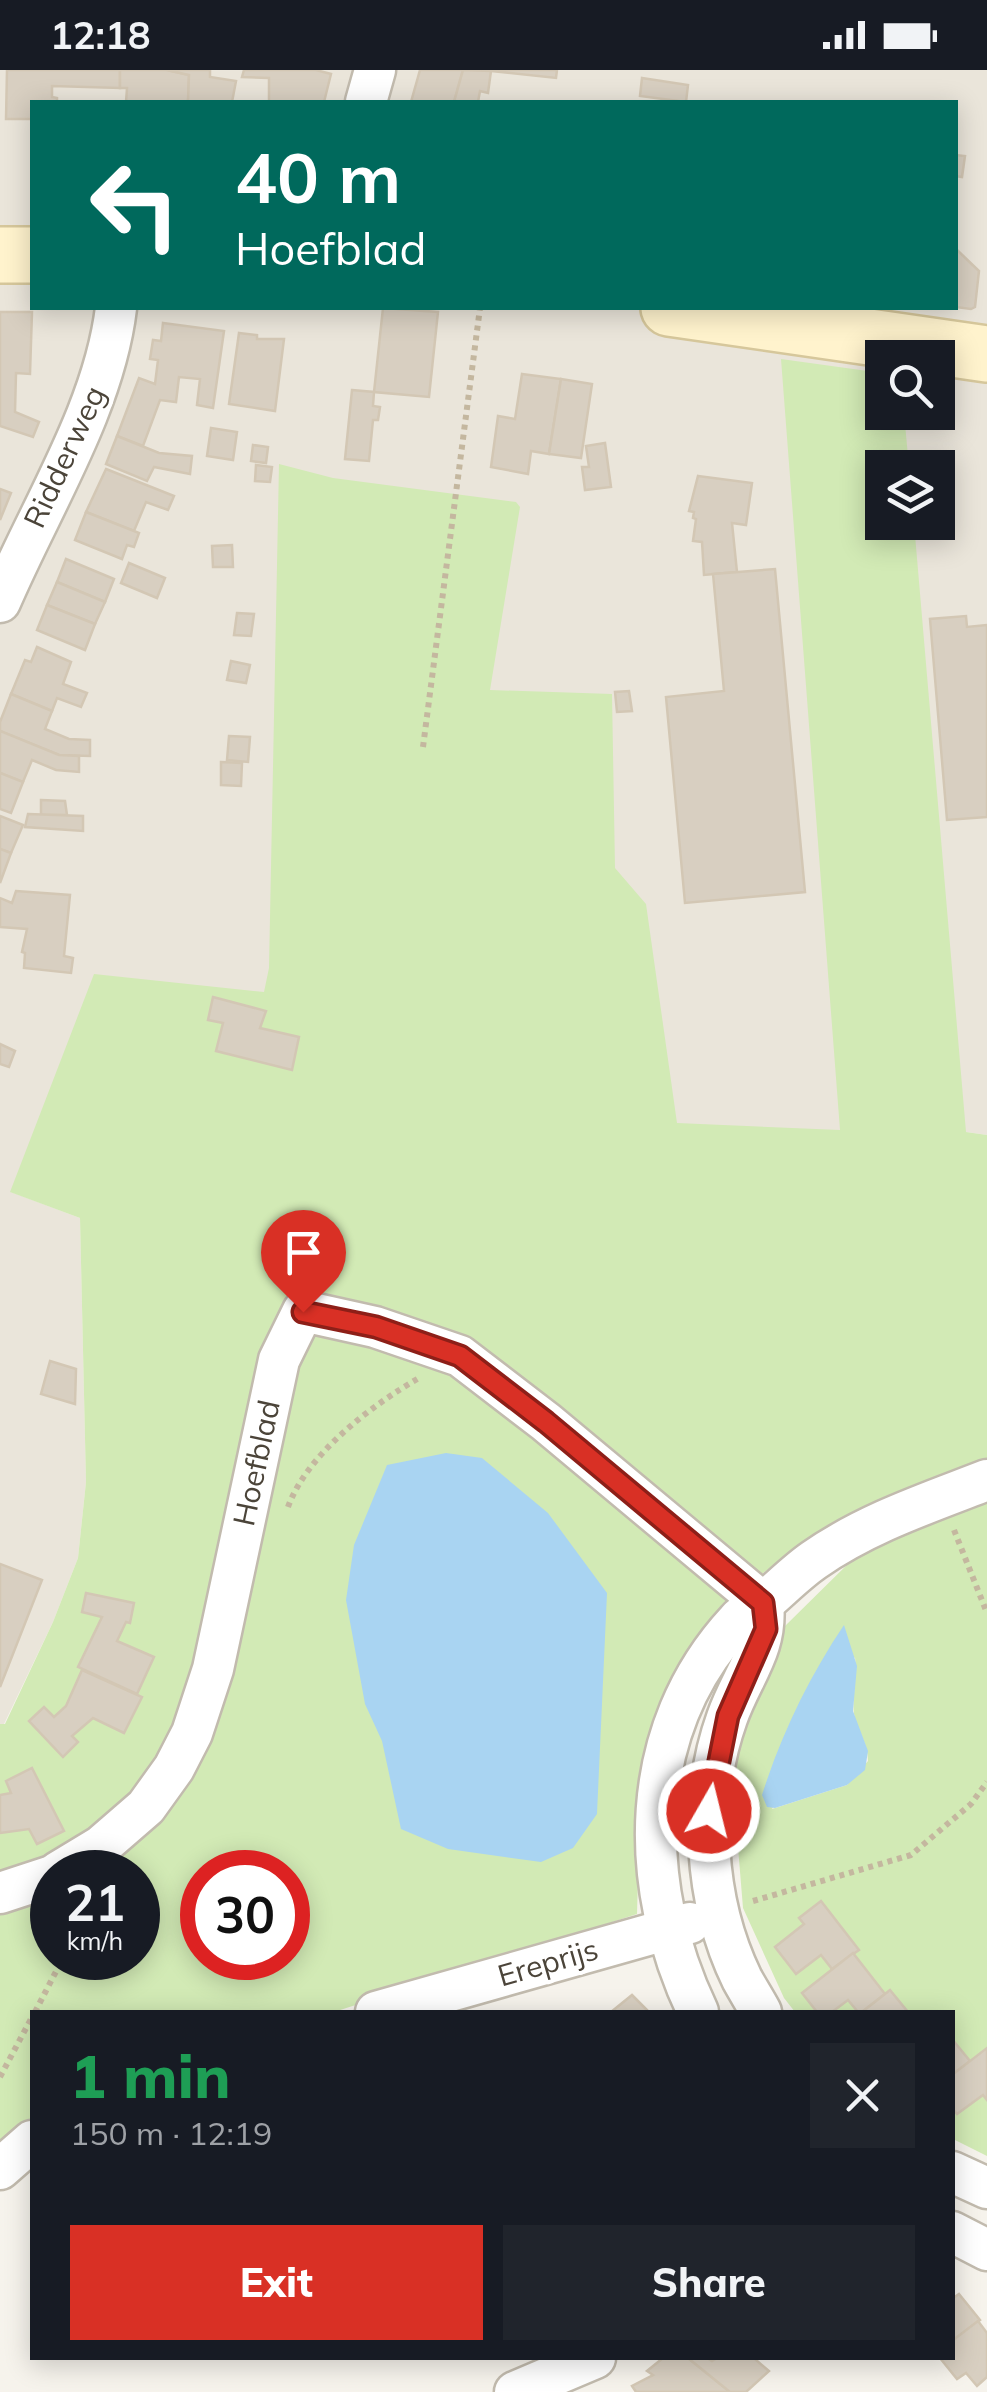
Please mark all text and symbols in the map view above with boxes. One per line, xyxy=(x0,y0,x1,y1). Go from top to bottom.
text: 12:18 xyxy=(50,11,151,59)
text: 40 m xyxy=(235,133,401,221)
icon: left xyxy=(70,140,200,270)
text: Hoefblad xyxy=(235,220,427,276)
map controls xyxy=(865,340,955,540)
button: search xyxy=(865,340,955,430)
street label: Ridderweg xyxy=(15,380,113,534)
button: layers xyxy=(865,450,955,540)
pin xyxy=(261,1210,346,1313)
icon: arrive xyxy=(276,1225,331,1280)
street label: Hoefblad xyxy=(224,1396,288,1529)
position arrow xyxy=(657,1759,761,1863)
speed limit sign: 30 xyxy=(180,1850,310,1980)
text: 21 xyxy=(65,1871,125,1934)
text: km/h xyxy=(67,1925,123,1956)
street label: Ereprijs xyxy=(493,1930,602,1994)
text: 1 min xyxy=(70,2038,231,2113)
button: close xyxy=(810,2043,915,2148)
text: 150 m · 12:19 xyxy=(70,2113,272,2153)
button: Exit xyxy=(70,2225,483,2340)
button: Share xyxy=(503,2225,915,2340)

